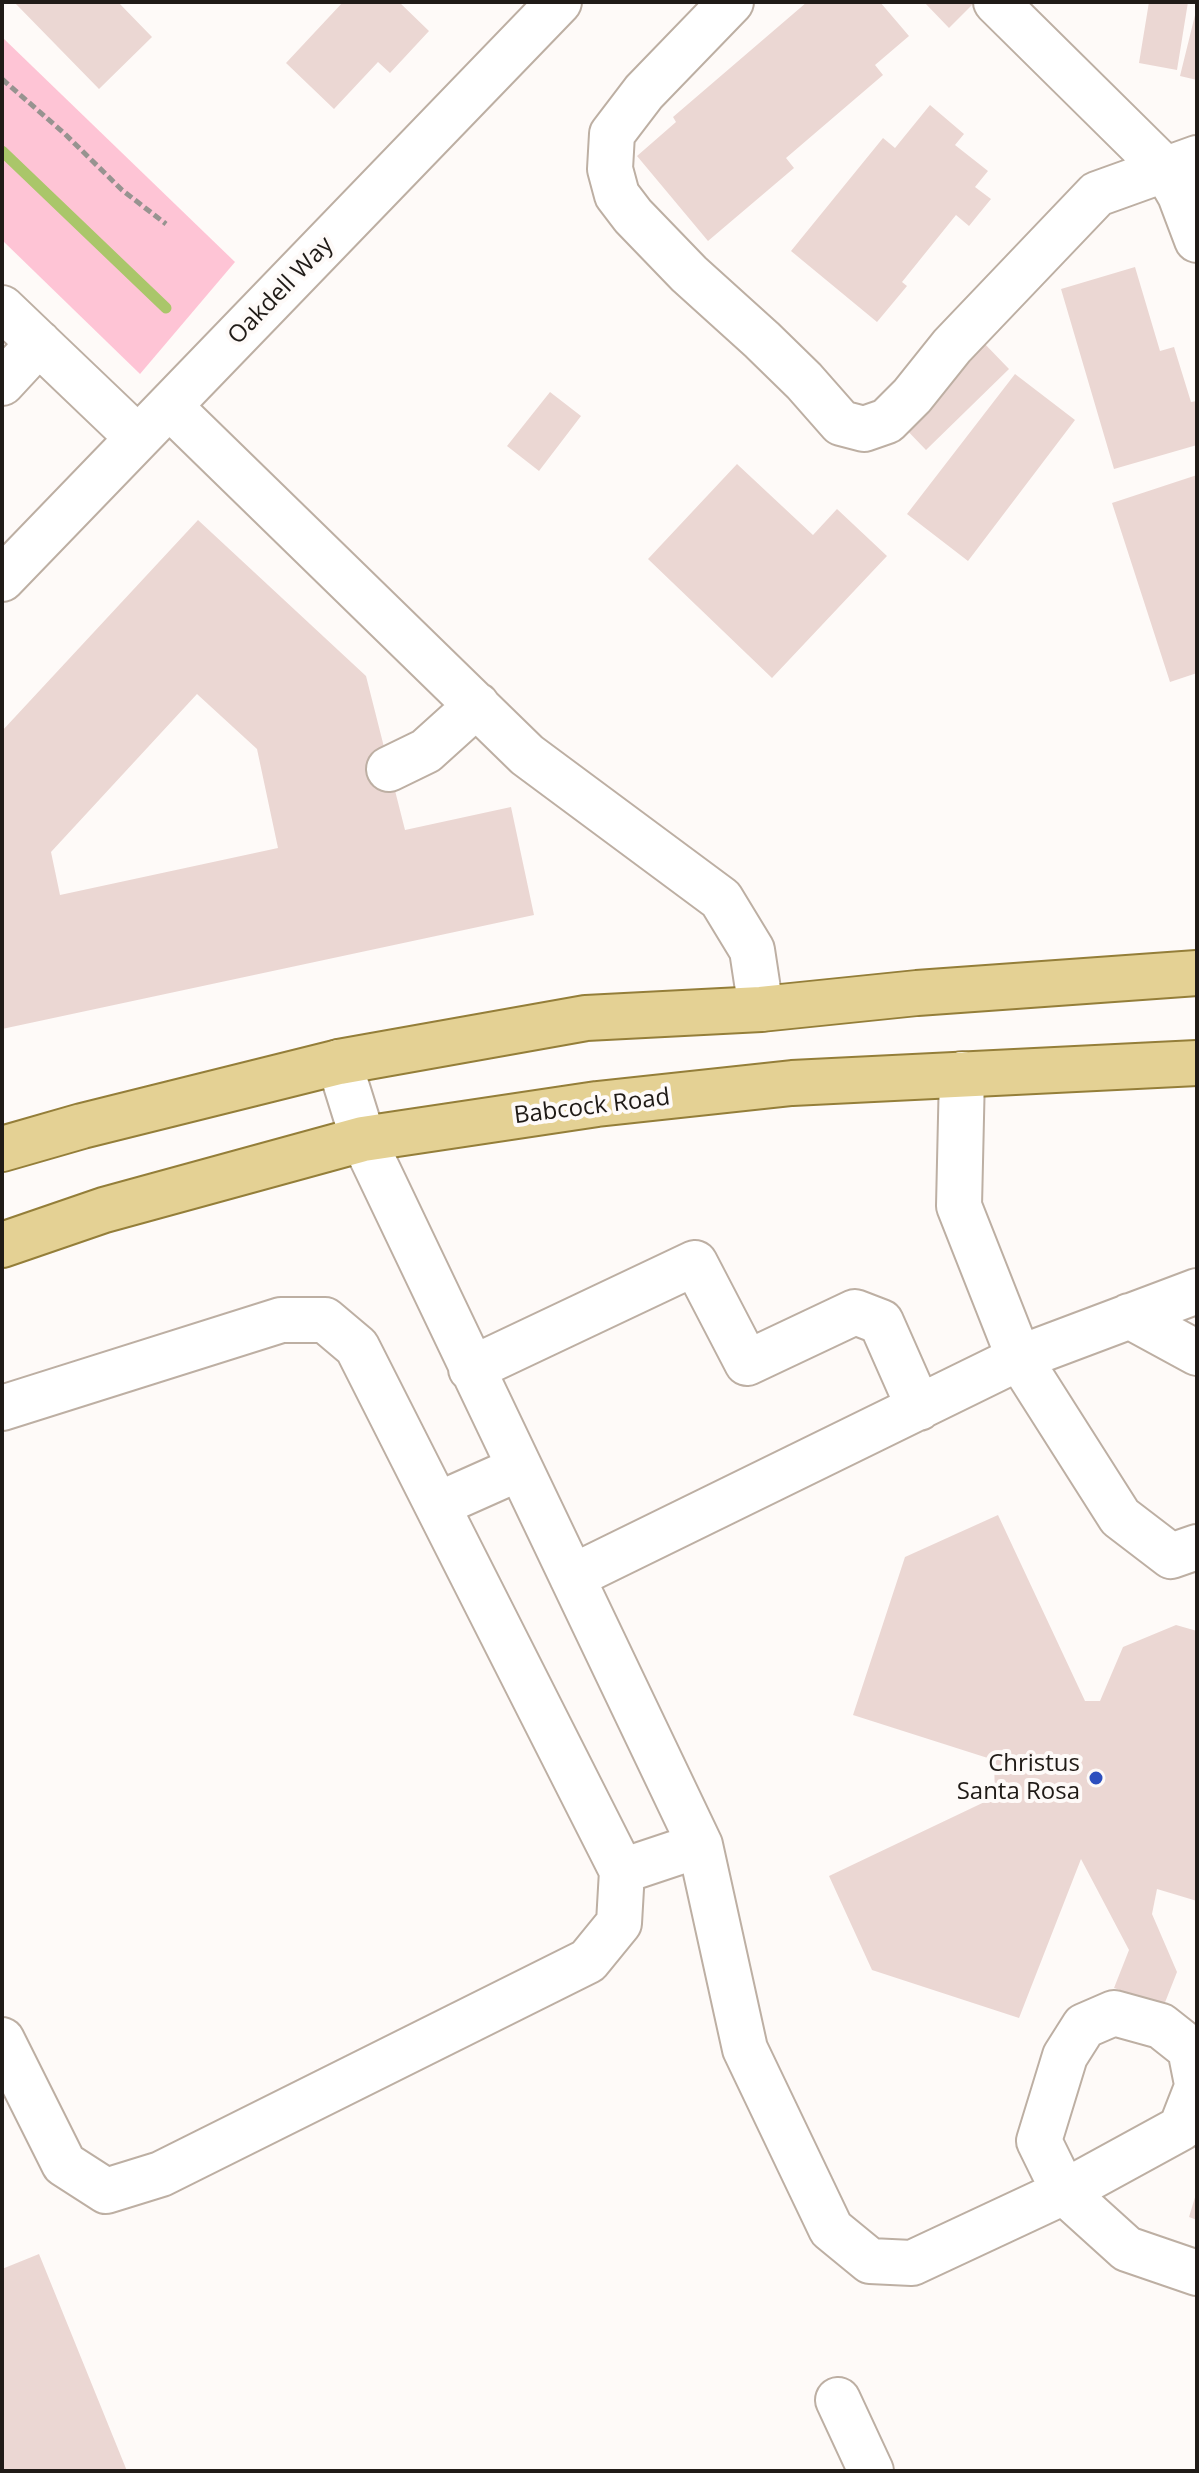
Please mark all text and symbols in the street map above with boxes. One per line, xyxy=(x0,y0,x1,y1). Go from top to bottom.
street label: Oakdell Way xyxy=(222,231,340,351)
street label: Babcock Road xyxy=(512,1083,672,1131)
place label: Christus Santa Rosa xyxy=(957,1750,1080,1806)
marker: Christus Santa Rosa xyxy=(1087,1769,1105,1787)

